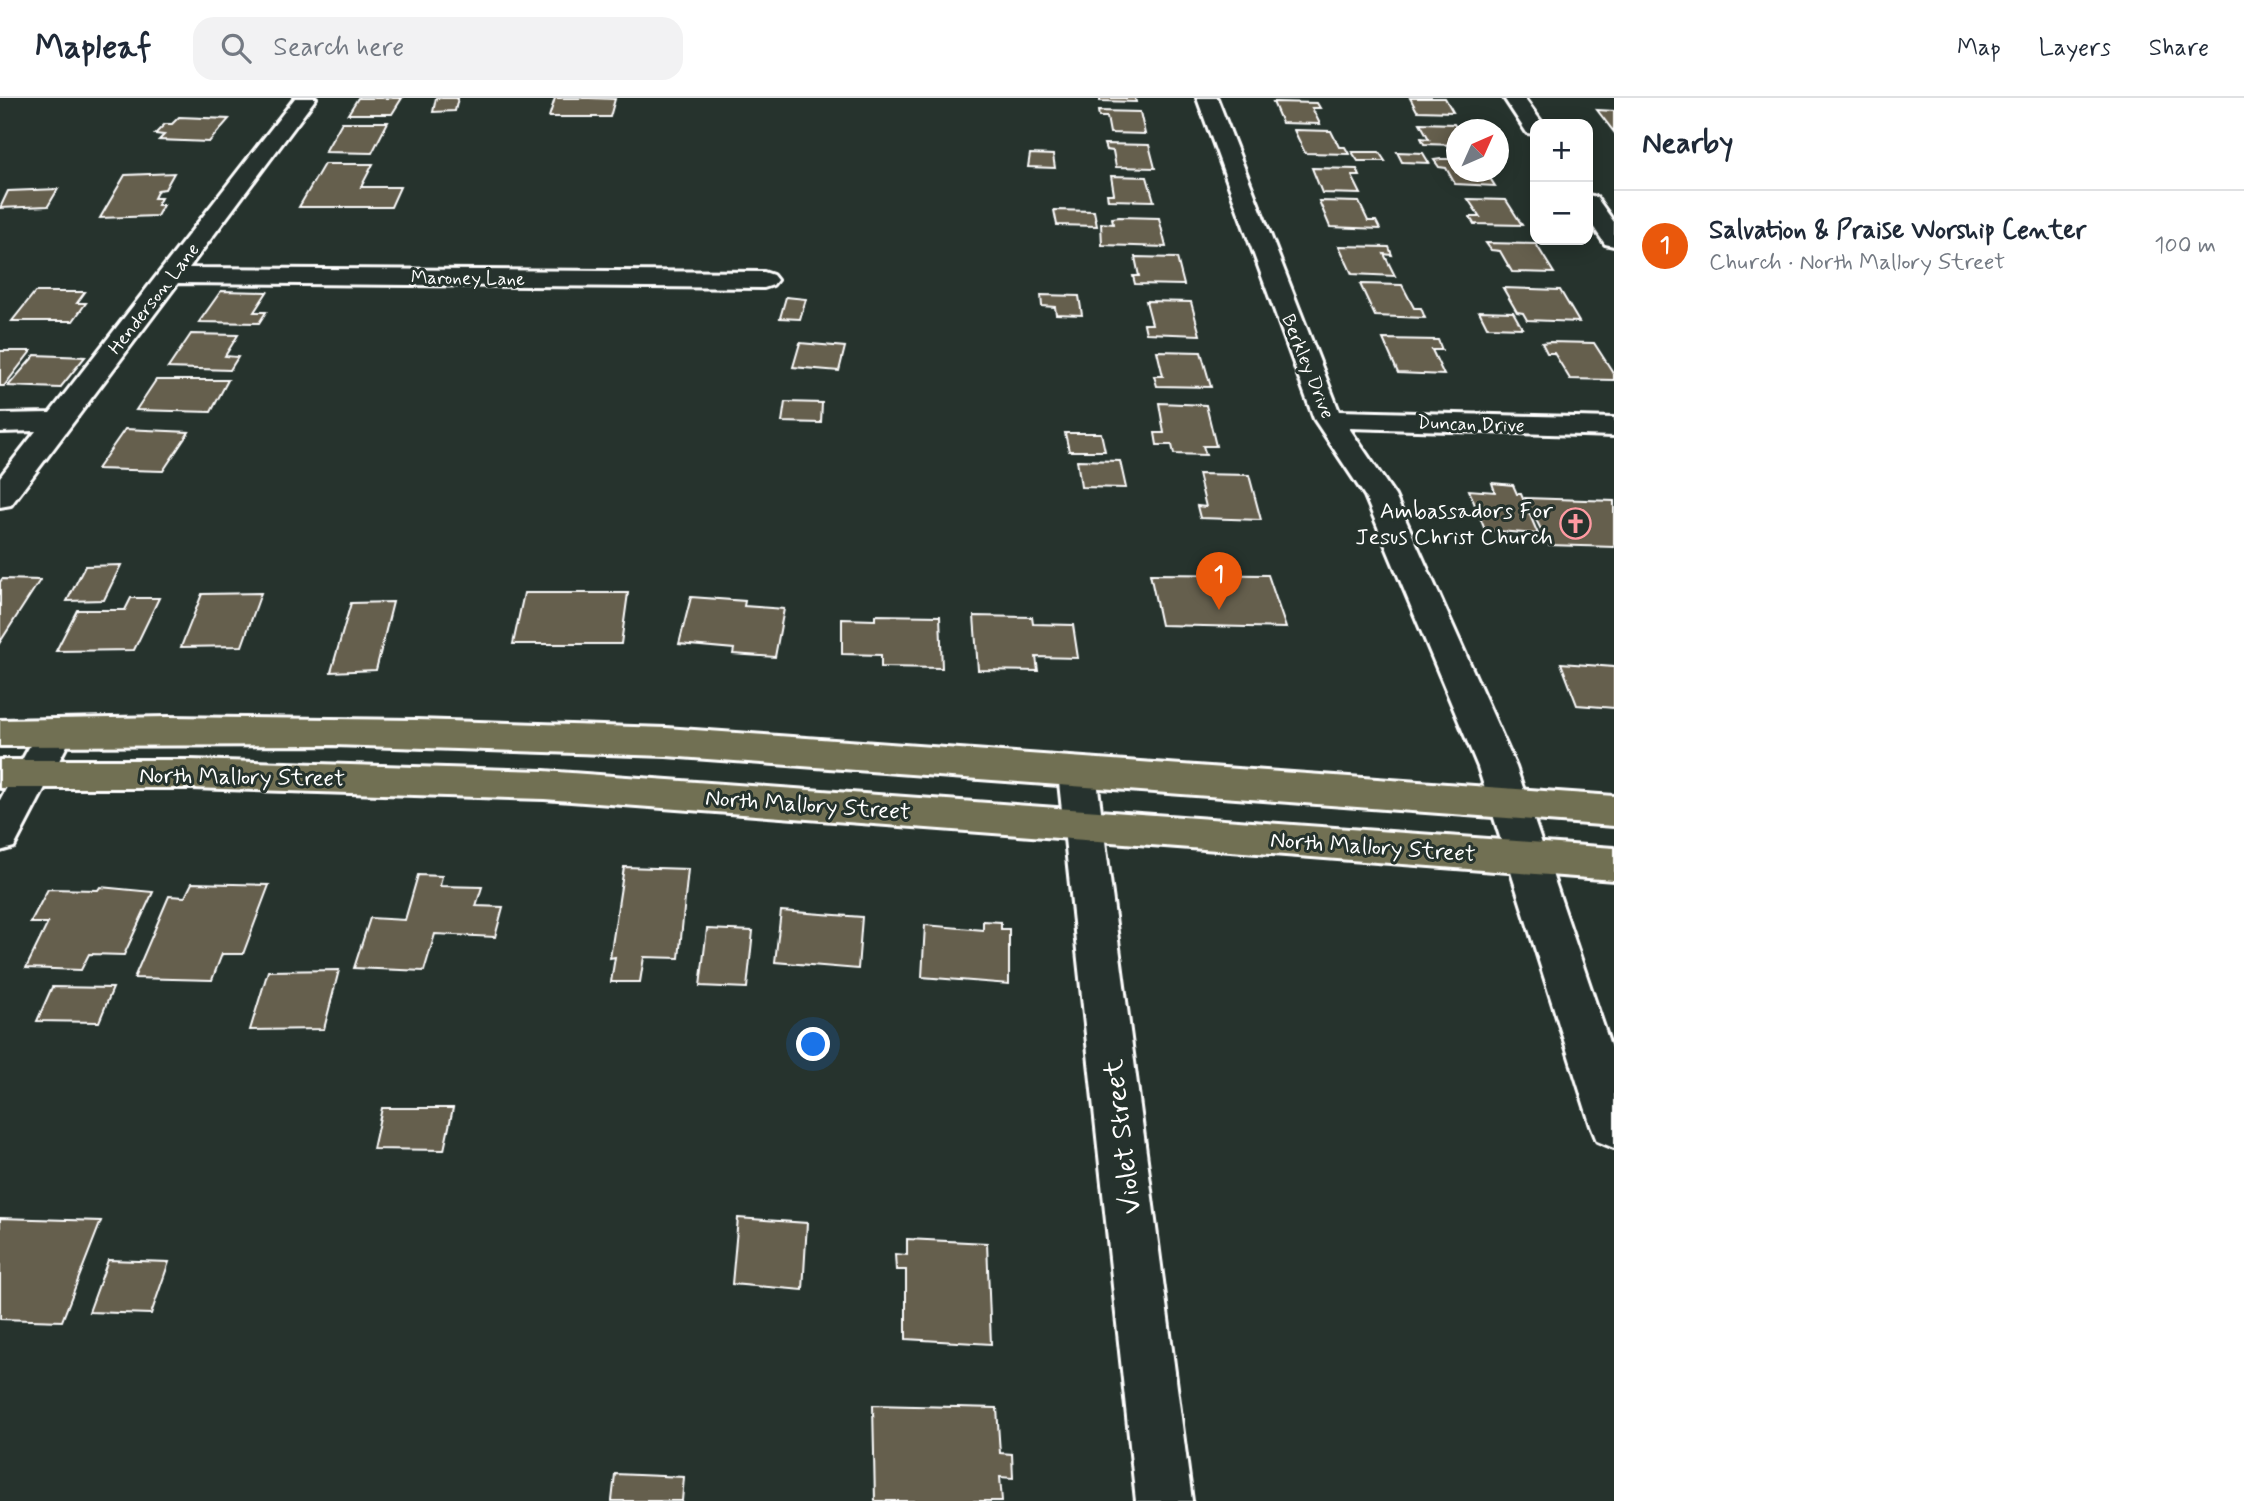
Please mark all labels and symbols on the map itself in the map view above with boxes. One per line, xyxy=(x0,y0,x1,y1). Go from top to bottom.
north arrow xyxy=(1446,119,1509,182)
street label: Henderson Lane xyxy=(103,238,206,360)
street label: Maroney Lane xyxy=(411,265,525,292)
street label: Berkley Drive xyxy=(1275,311,1340,423)
street label: Duncan Drive xyxy=(1417,410,1525,439)
place label: Ambassadors For Jesus Christ Church xyxy=(1355,497,1553,553)
church icon: Ambassadors For Jesus Christ Church xyxy=(1559,506,1593,540)
pin: 1 xyxy=(1196,552,1242,610)
street label: North Mallory Street xyxy=(139,761,345,795)
street label: North Mallory Street xyxy=(704,784,912,828)
street label: North Mallory Street xyxy=(1269,826,1477,870)
your location xyxy=(796,1027,830,1061)
street label: Violet Street xyxy=(1096,1057,1151,1216)

